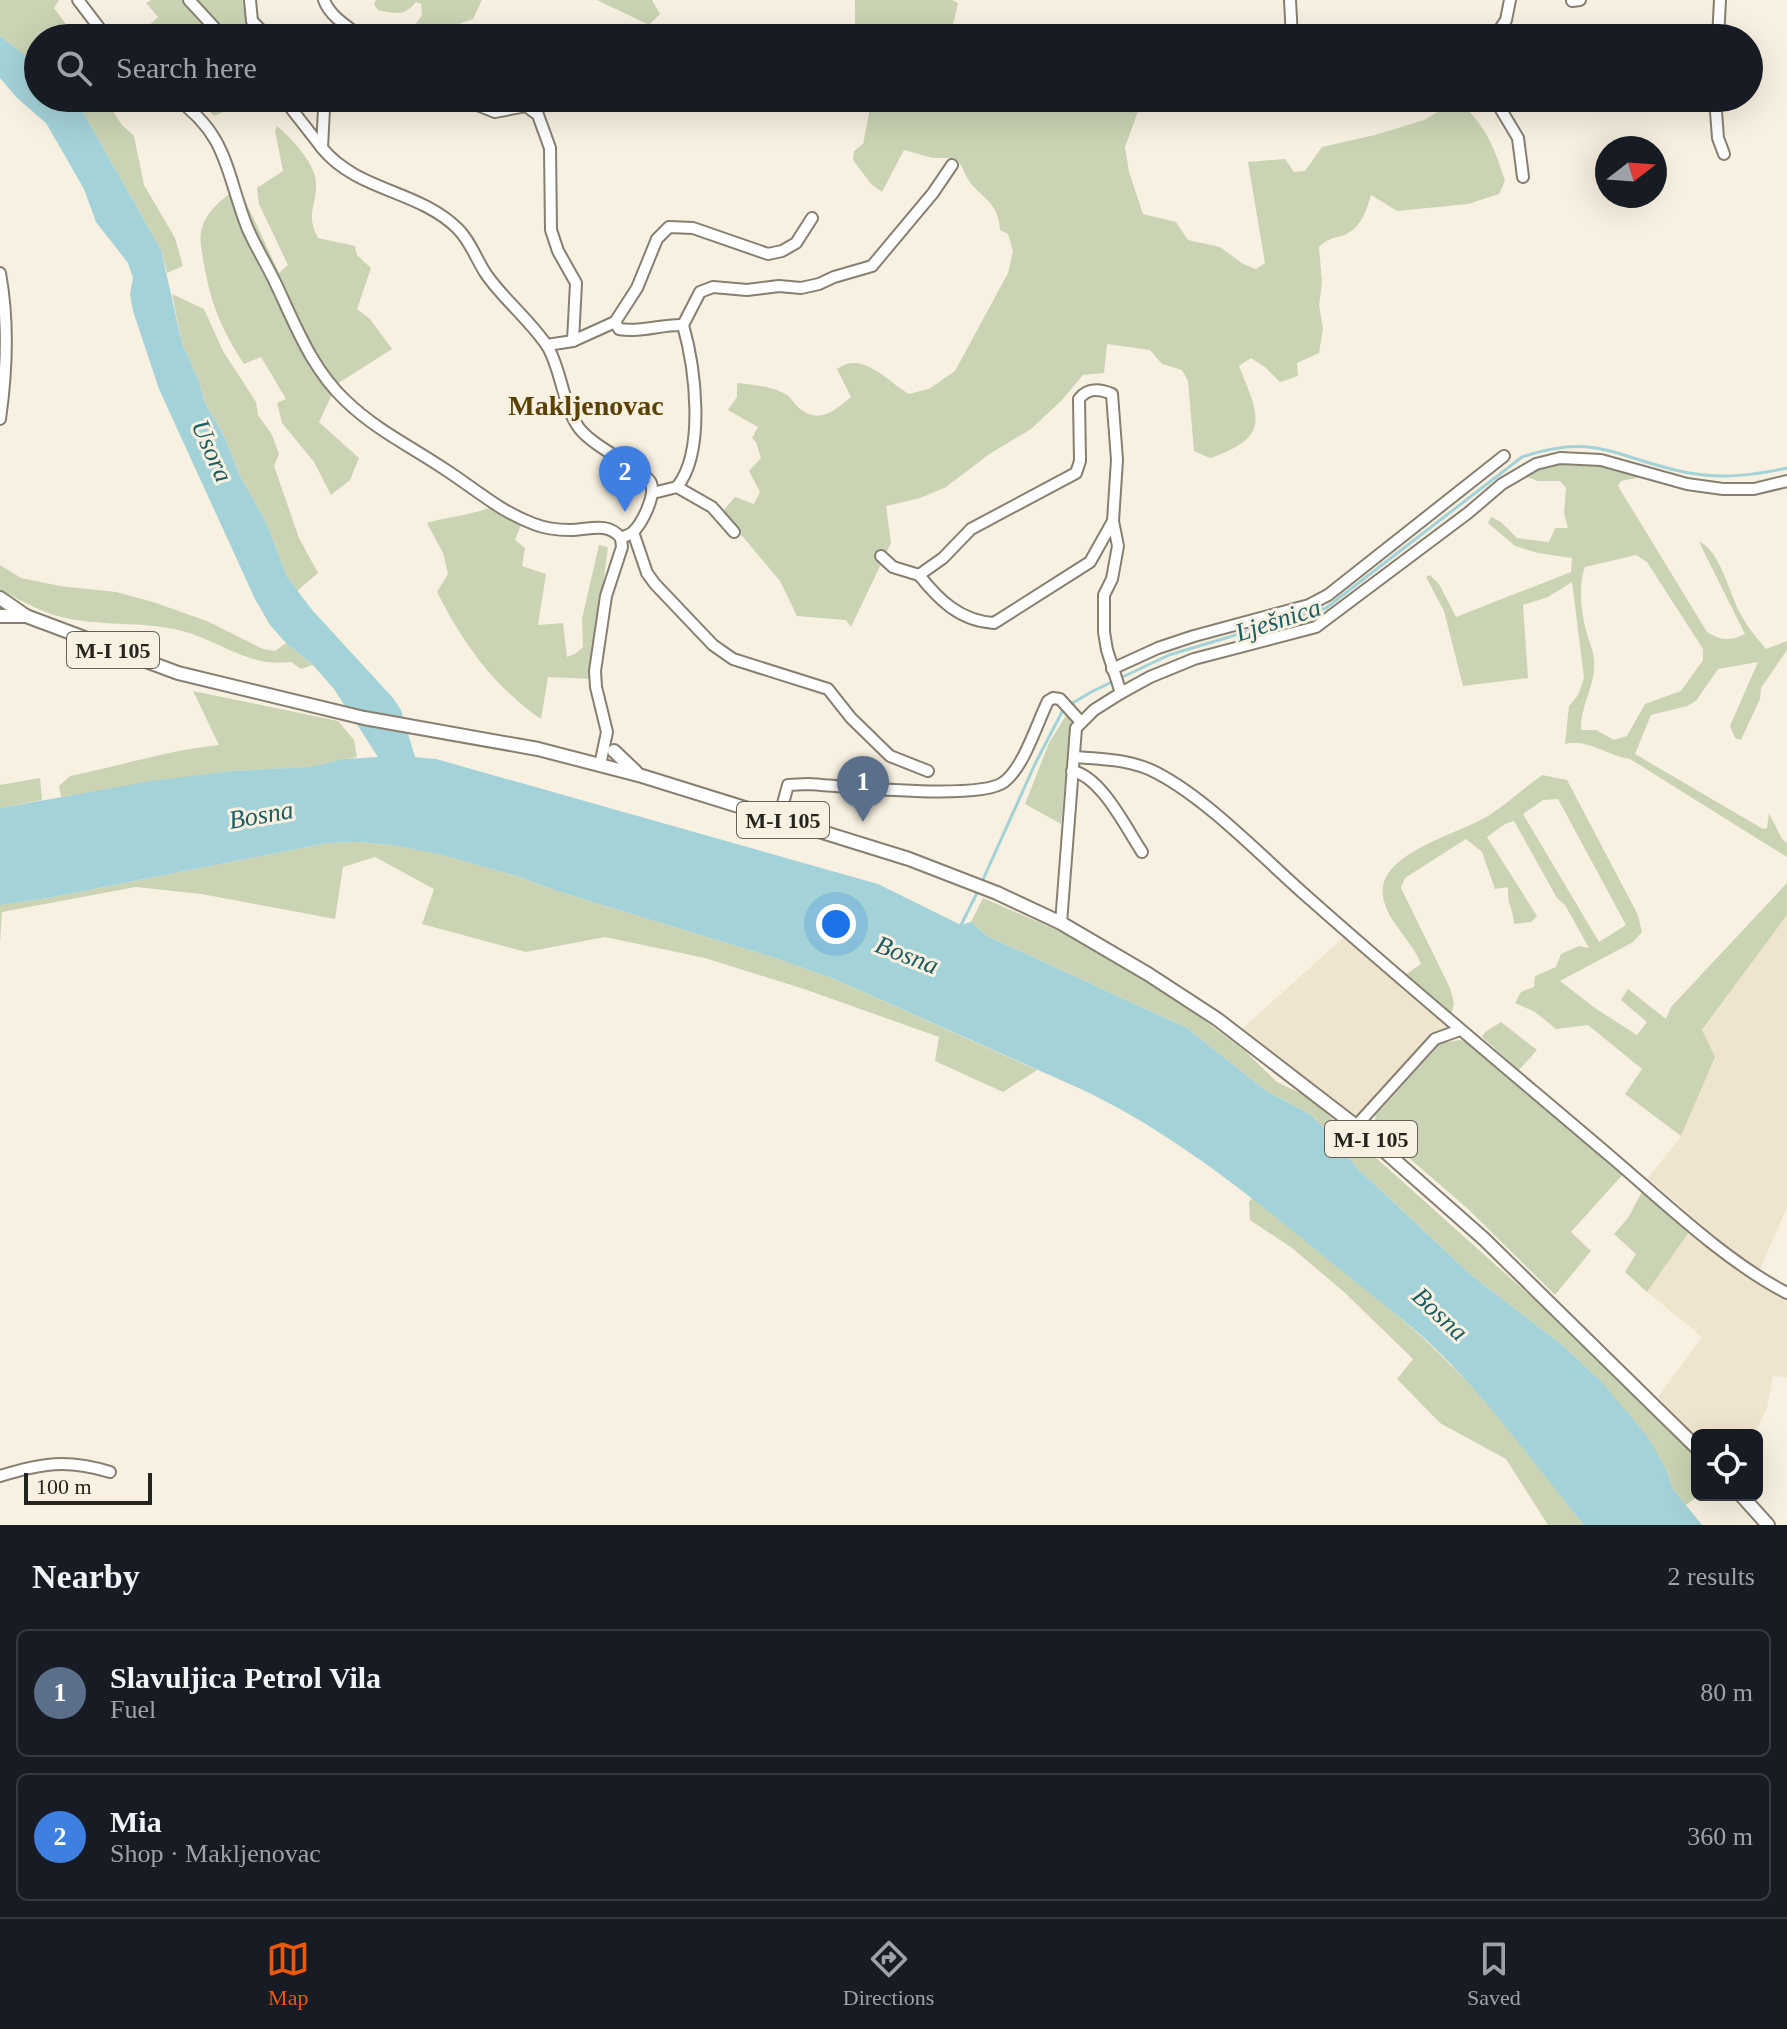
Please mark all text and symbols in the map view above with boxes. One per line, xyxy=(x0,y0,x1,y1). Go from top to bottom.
search box xyxy=(24,24,1763,112)
icon: search xyxy=(52,46,96,90)
text: Search here xyxy=(116,51,257,84)
north arrow xyxy=(1595,136,1667,208)
district label: Makljenovac xyxy=(508,390,664,421)
water label: Usora xyxy=(186,415,238,487)
pin: 2 xyxy=(599,446,651,512)
water label: Lješnica xyxy=(1231,593,1324,648)
road number: M-I 105 xyxy=(67,632,159,668)
pin: 1 xyxy=(837,756,889,822)
water label: Bosna xyxy=(226,795,296,835)
road number: M-I 105 xyxy=(737,802,829,838)
your location xyxy=(816,904,856,944)
water label: Bosna xyxy=(871,930,943,980)
road number: M-I 105 xyxy=(1325,1121,1417,1157)
water label: Bosna xyxy=(1406,1281,1474,1347)
map controls xyxy=(1691,1429,1763,1501)
button: locate xyxy=(1691,1429,1763,1501)
scale bar xyxy=(24,1469,152,1505)
text: 100 m xyxy=(36,1474,92,1499)
text: Nearby xyxy=(32,1558,140,1595)
text: 2 results xyxy=(1668,1562,1755,1591)
text: Slavuljica Petrol Vila xyxy=(110,1661,381,1694)
text: 1 xyxy=(54,1678,67,1707)
text: 80 m xyxy=(1700,1678,1753,1707)
text: Fuel xyxy=(110,1695,156,1724)
text: Mia xyxy=(110,1805,162,1838)
text: 2 xyxy=(54,1822,67,1851)
text: 360 m xyxy=(1687,1822,1753,1851)
text: Shop · Makljenovac xyxy=(110,1839,321,1868)
tab: Map xyxy=(266,1937,310,2011)
tab: Directions xyxy=(843,1937,934,2011)
tab: Saved xyxy=(1467,1937,1521,2011)

